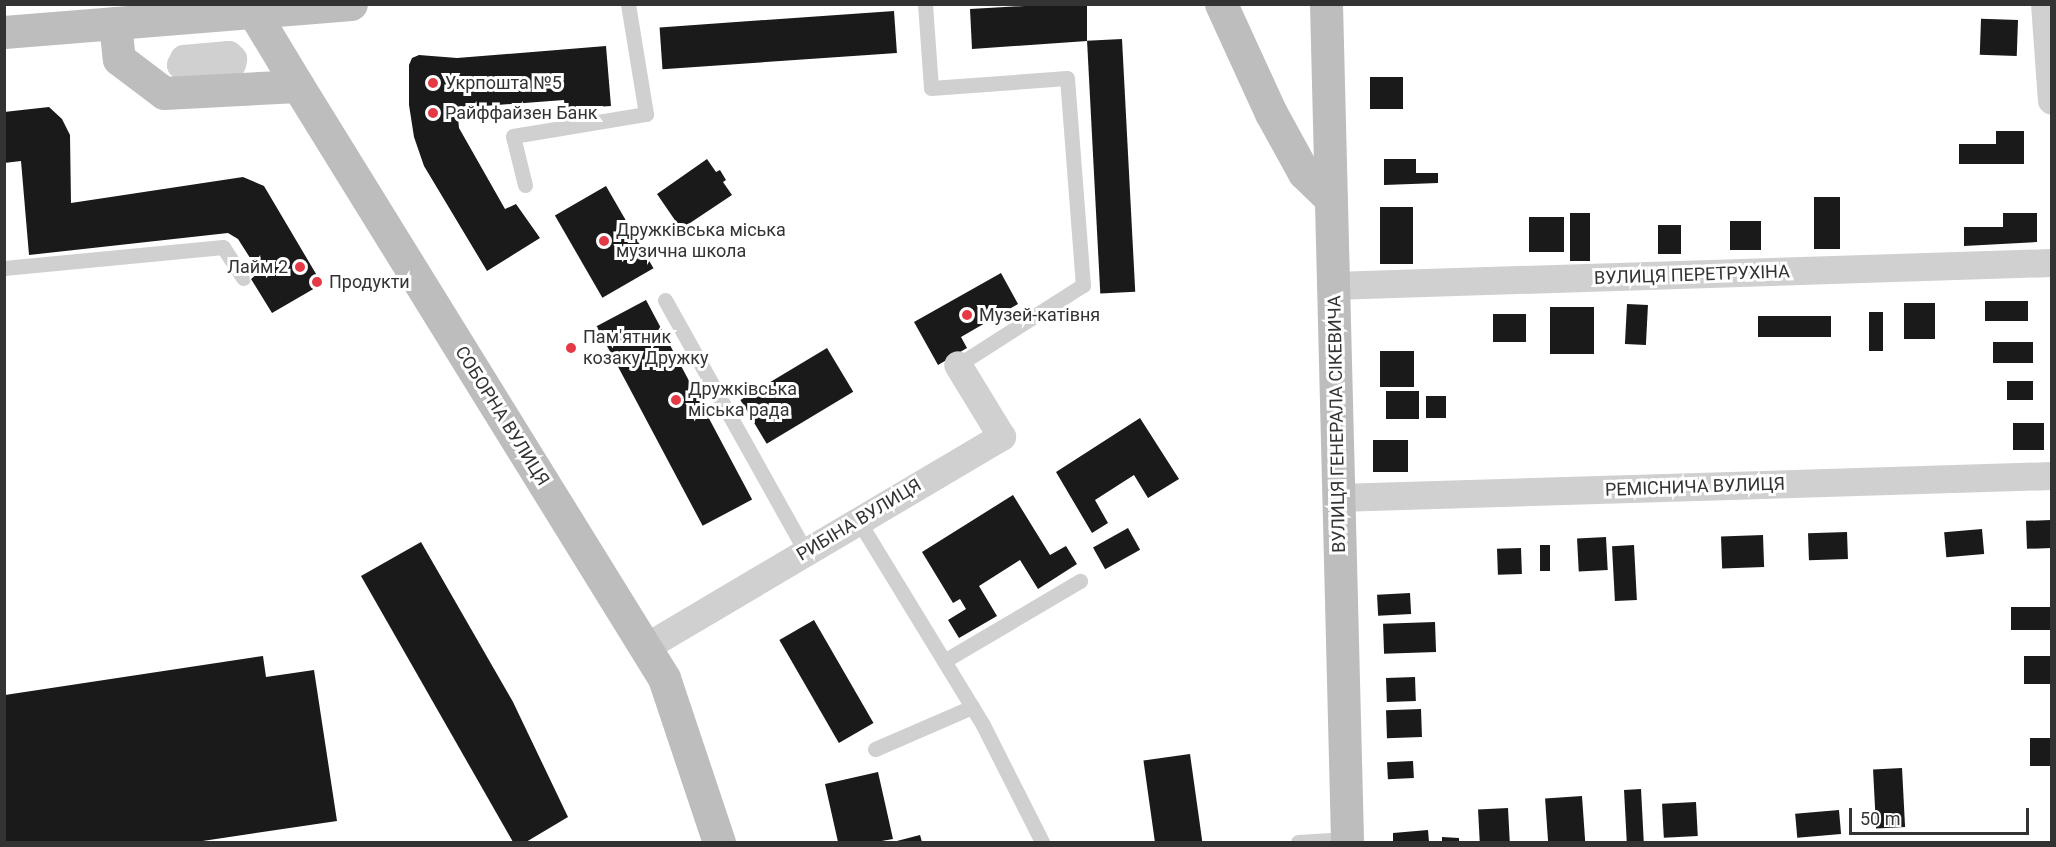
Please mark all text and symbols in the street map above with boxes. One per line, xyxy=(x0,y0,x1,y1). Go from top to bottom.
place label: Укрпошта №5 xyxy=(445,72,562,94)
marker: Укрпошта №5 xyxy=(426,76,440,90)
place label: Райффайзен Банк xyxy=(445,102,598,124)
marker: Райффайзен Банк xyxy=(426,106,440,120)
place label: Дружківська міська музична школа xyxy=(616,220,786,262)
marker: Дружківська міська музична школа xyxy=(597,234,611,248)
place label: Лайм 2 xyxy=(227,256,288,278)
marker: Лайм 2 xyxy=(293,260,307,274)
street label: ВУЛИЦЯ ПЕРЕТРУХІНА xyxy=(1594,261,1790,289)
place label: Продукти xyxy=(329,271,410,293)
marker: Продукти xyxy=(310,275,324,289)
street label: ВУЛИЦЯ ГЕНЕРАЛА СІКЕВИЧА xyxy=(1324,295,1350,553)
place label: Музей-катівня xyxy=(979,304,1100,326)
marker: Музей-катівня xyxy=(960,308,974,322)
place label: Пам'ятник козаку Дружку xyxy=(583,327,709,370)
marker: Пам'ятник козаку Дружку xyxy=(564,341,578,355)
street label: СОБОРНА ВУЛИЦЯ xyxy=(450,342,554,490)
place label: Дружківська міська рада xyxy=(688,379,797,422)
marker: Дружківська міська рада xyxy=(669,393,683,407)
street label: РЕМІСНИЧА ВУЛИЦЯ xyxy=(1605,473,1785,501)
street label: РИБІНА ВУЛИЦЯ xyxy=(793,474,925,566)
scale bar xyxy=(1852,796,2032,834)
text: 50 m xyxy=(1860,808,1900,829)

